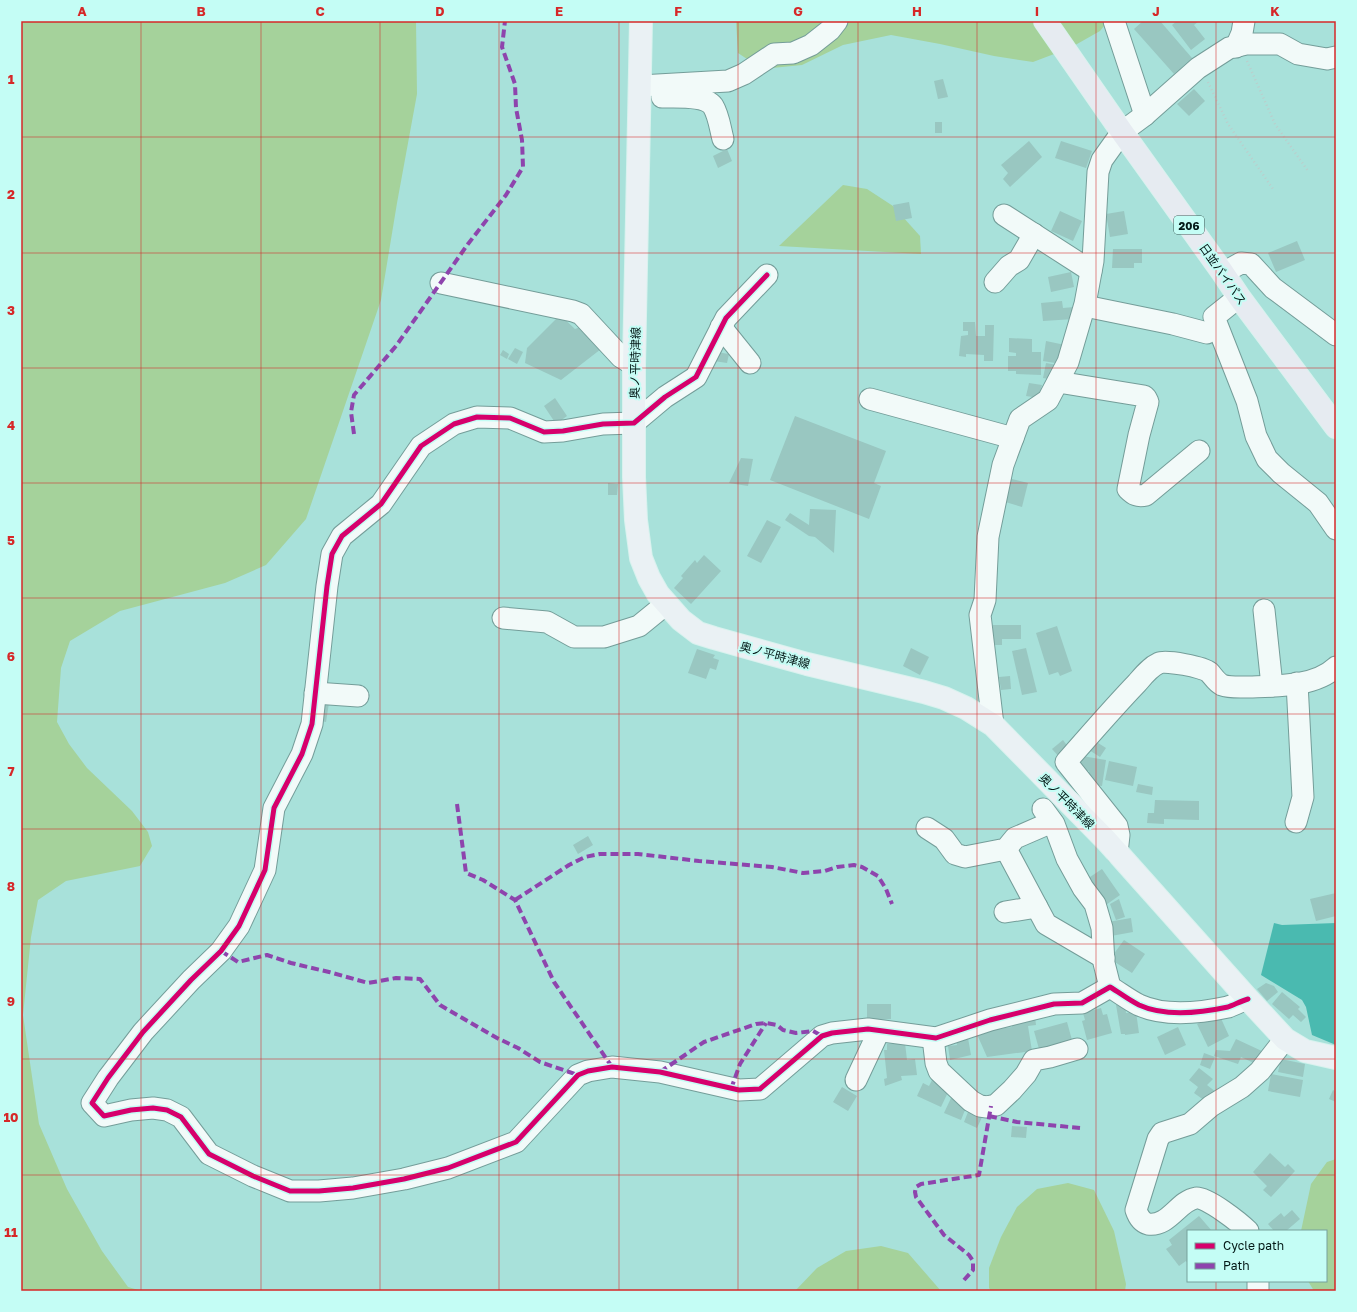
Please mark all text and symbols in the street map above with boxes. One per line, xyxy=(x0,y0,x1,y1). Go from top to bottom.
text: A xyxy=(77,3,87,19)
text: B xyxy=(196,3,206,19)
text: C xyxy=(315,3,325,19)
text: D xyxy=(435,3,445,19)
text: E xyxy=(555,3,563,19)
text: F xyxy=(674,3,682,19)
text: G xyxy=(793,3,803,19)
text: H xyxy=(912,3,922,19)
text: I xyxy=(1035,3,1039,19)
text: J xyxy=(1152,3,1160,19)
text: K xyxy=(1270,3,1280,19)
text: 1 xyxy=(8,71,15,87)
text: 2 xyxy=(7,186,15,202)
road number: 206 xyxy=(1174,216,1204,234)
street label: 日並バイパス xyxy=(1196,240,1250,308)
text: 3 xyxy=(7,302,15,318)
street label: 奥ノ平時津線 xyxy=(627,327,643,399)
text: 4 xyxy=(7,417,15,433)
text: 5 xyxy=(7,532,15,548)
street label: 奥ノ平時津線 xyxy=(738,638,812,672)
text: 6 xyxy=(7,648,15,664)
text: 7 xyxy=(7,763,15,779)
street label: 奥ノ平時津線 xyxy=(1036,770,1098,832)
text: 8 xyxy=(7,878,15,894)
text: 9 xyxy=(7,993,15,1009)
text: 10 xyxy=(3,1109,19,1125)
text: 11 xyxy=(4,1224,18,1240)
legend xyxy=(1187,1230,1327,1282)
text: Cycle path xyxy=(1223,1238,1284,1253)
text: Path xyxy=(1223,1258,1250,1273)

